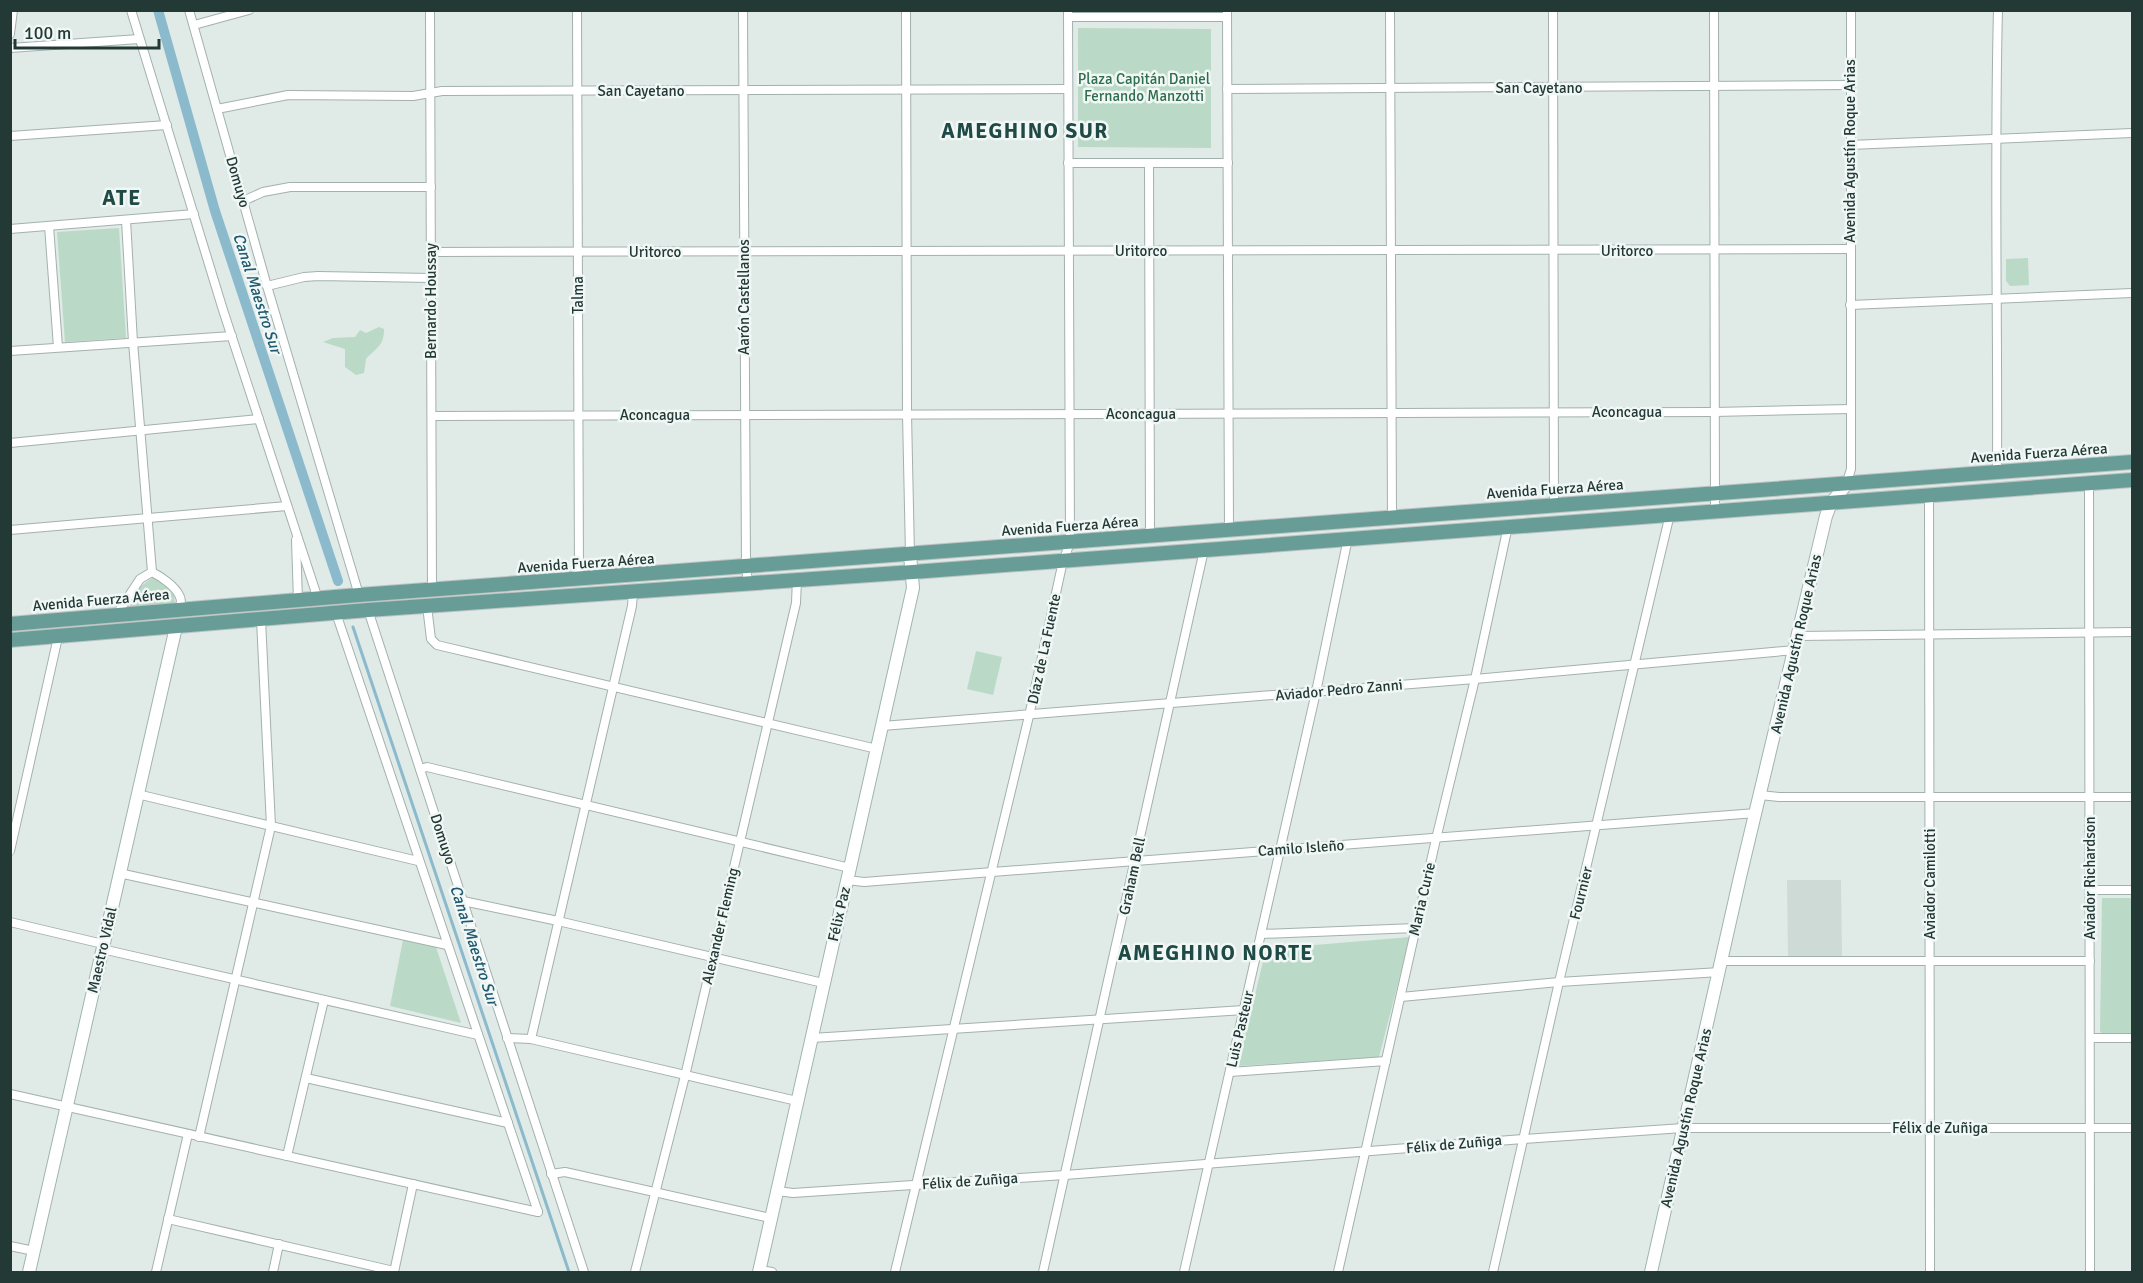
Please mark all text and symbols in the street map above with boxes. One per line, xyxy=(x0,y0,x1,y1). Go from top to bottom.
scale bar xyxy=(15,12,159,50)
text: 100 m xyxy=(24,22,71,44)
street label: Avenida Agustín Roque Arias xyxy=(1841,59,1859,243)
park label: Plaza Capitán Daniel Fernando Manzotti xyxy=(1078,70,1210,105)
street label: San Cayetano xyxy=(1496,79,1583,97)
street label: San Cayetano xyxy=(598,82,685,100)
district label: AMEGHINO SUR xyxy=(941,118,1109,144)
street label: Domuyo xyxy=(222,154,254,210)
district label: ATE xyxy=(102,185,142,211)
water label: Canal Maestro Sur xyxy=(228,231,287,358)
street label: Aarón Castellanos xyxy=(735,239,753,355)
street label: Uritorco xyxy=(1115,242,1168,260)
street label: Uritorco xyxy=(1601,242,1654,260)
street label: Bernardo Houssay xyxy=(422,243,440,359)
street label: Uritorco xyxy=(629,243,682,261)
street label: Talma xyxy=(569,276,587,314)
street label: Aconcagua xyxy=(1592,403,1662,421)
street label: Aconcagua xyxy=(1106,405,1176,423)
street label: Aconcagua xyxy=(620,406,690,424)
street label: Avenida Fuerza Aérea xyxy=(1970,439,2108,467)
street label: Avenida Fuerza Aérea xyxy=(1486,475,1624,503)
street label: Avenida Fuerza Aérea xyxy=(1001,512,1139,540)
street label: Avenida Fuerza Aérea xyxy=(517,549,655,577)
street label: Avenida Agustín Roque Arias xyxy=(1767,552,1826,735)
street label: Avenida Fuerza Aérea xyxy=(32,585,170,615)
street label: Díaz de La Fuente xyxy=(1023,592,1065,706)
street label: Aviador Pedro Zanni xyxy=(1275,675,1403,705)
street label: Domuyo xyxy=(426,811,460,867)
street label: Aviador Richardson xyxy=(2081,816,2099,940)
street label: Aviador Camilotti xyxy=(1921,829,1939,939)
street label: Graham Bell xyxy=(1115,836,1149,916)
street label: Camilo Isleño xyxy=(1257,836,1345,860)
street label: Maria Curie xyxy=(1405,860,1439,938)
street label: Fournier xyxy=(1566,864,1596,921)
street label: Alexander Fleming xyxy=(698,866,742,986)
water label: Canal Maestro Sur xyxy=(445,883,504,1010)
street label: Félix Paz xyxy=(824,884,854,943)
street label: Maestro Vidal xyxy=(83,905,121,995)
district label: AMEGHINO NORTE xyxy=(1118,940,1314,966)
street label: Luis Pasteur xyxy=(1222,988,1258,1069)
street label: Avenida Agustín Roque Arias xyxy=(1657,1026,1716,1209)
street label: Félix de Zuñiga xyxy=(1892,1119,1988,1137)
street label: Félix de Zuñiga xyxy=(1405,1131,1503,1157)
street label: Félix de Zuñiga xyxy=(921,1169,1019,1193)

